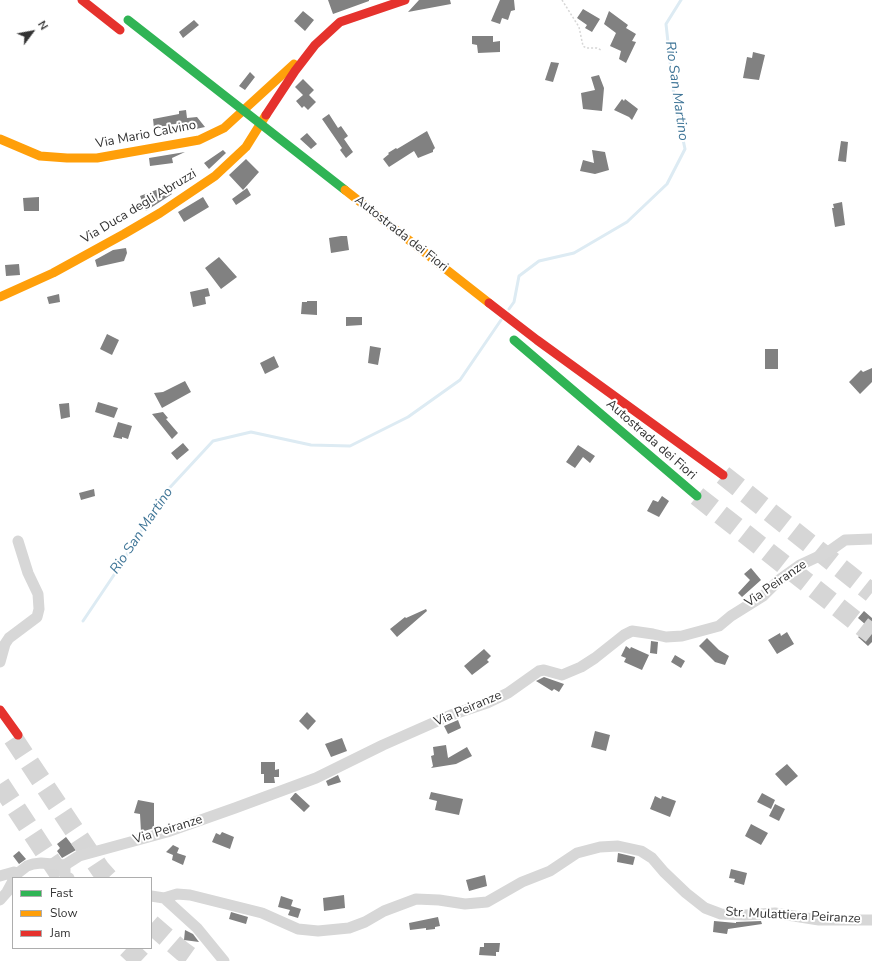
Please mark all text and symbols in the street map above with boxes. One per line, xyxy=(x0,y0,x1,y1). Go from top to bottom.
north arrow xyxy=(12,12,52,52)
text: N xyxy=(34,18,51,33)
water label: Rio San Martino xyxy=(661,40,691,142)
street label: Via Mario Calvino xyxy=(94,118,198,152)
street label: Via Duca degli Abruzzi xyxy=(79,166,199,248)
street label: Autostrada dei Fiori xyxy=(351,193,451,275)
street label: Autostrada dei Fiori xyxy=(603,397,699,483)
water label: Rio San Martino xyxy=(107,485,177,577)
street label: Via Peiranze xyxy=(742,557,810,611)
street label: Via Peiranze xyxy=(432,688,504,730)
street label: Via Peiranze xyxy=(131,812,205,848)
legend xyxy=(12,877,152,949)
text: Fast xyxy=(50,885,73,901)
text: Slow xyxy=(50,905,78,921)
street label: Str. Mulattiera Peiranze xyxy=(725,905,861,927)
text: Jam xyxy=(50,925,71,941)

